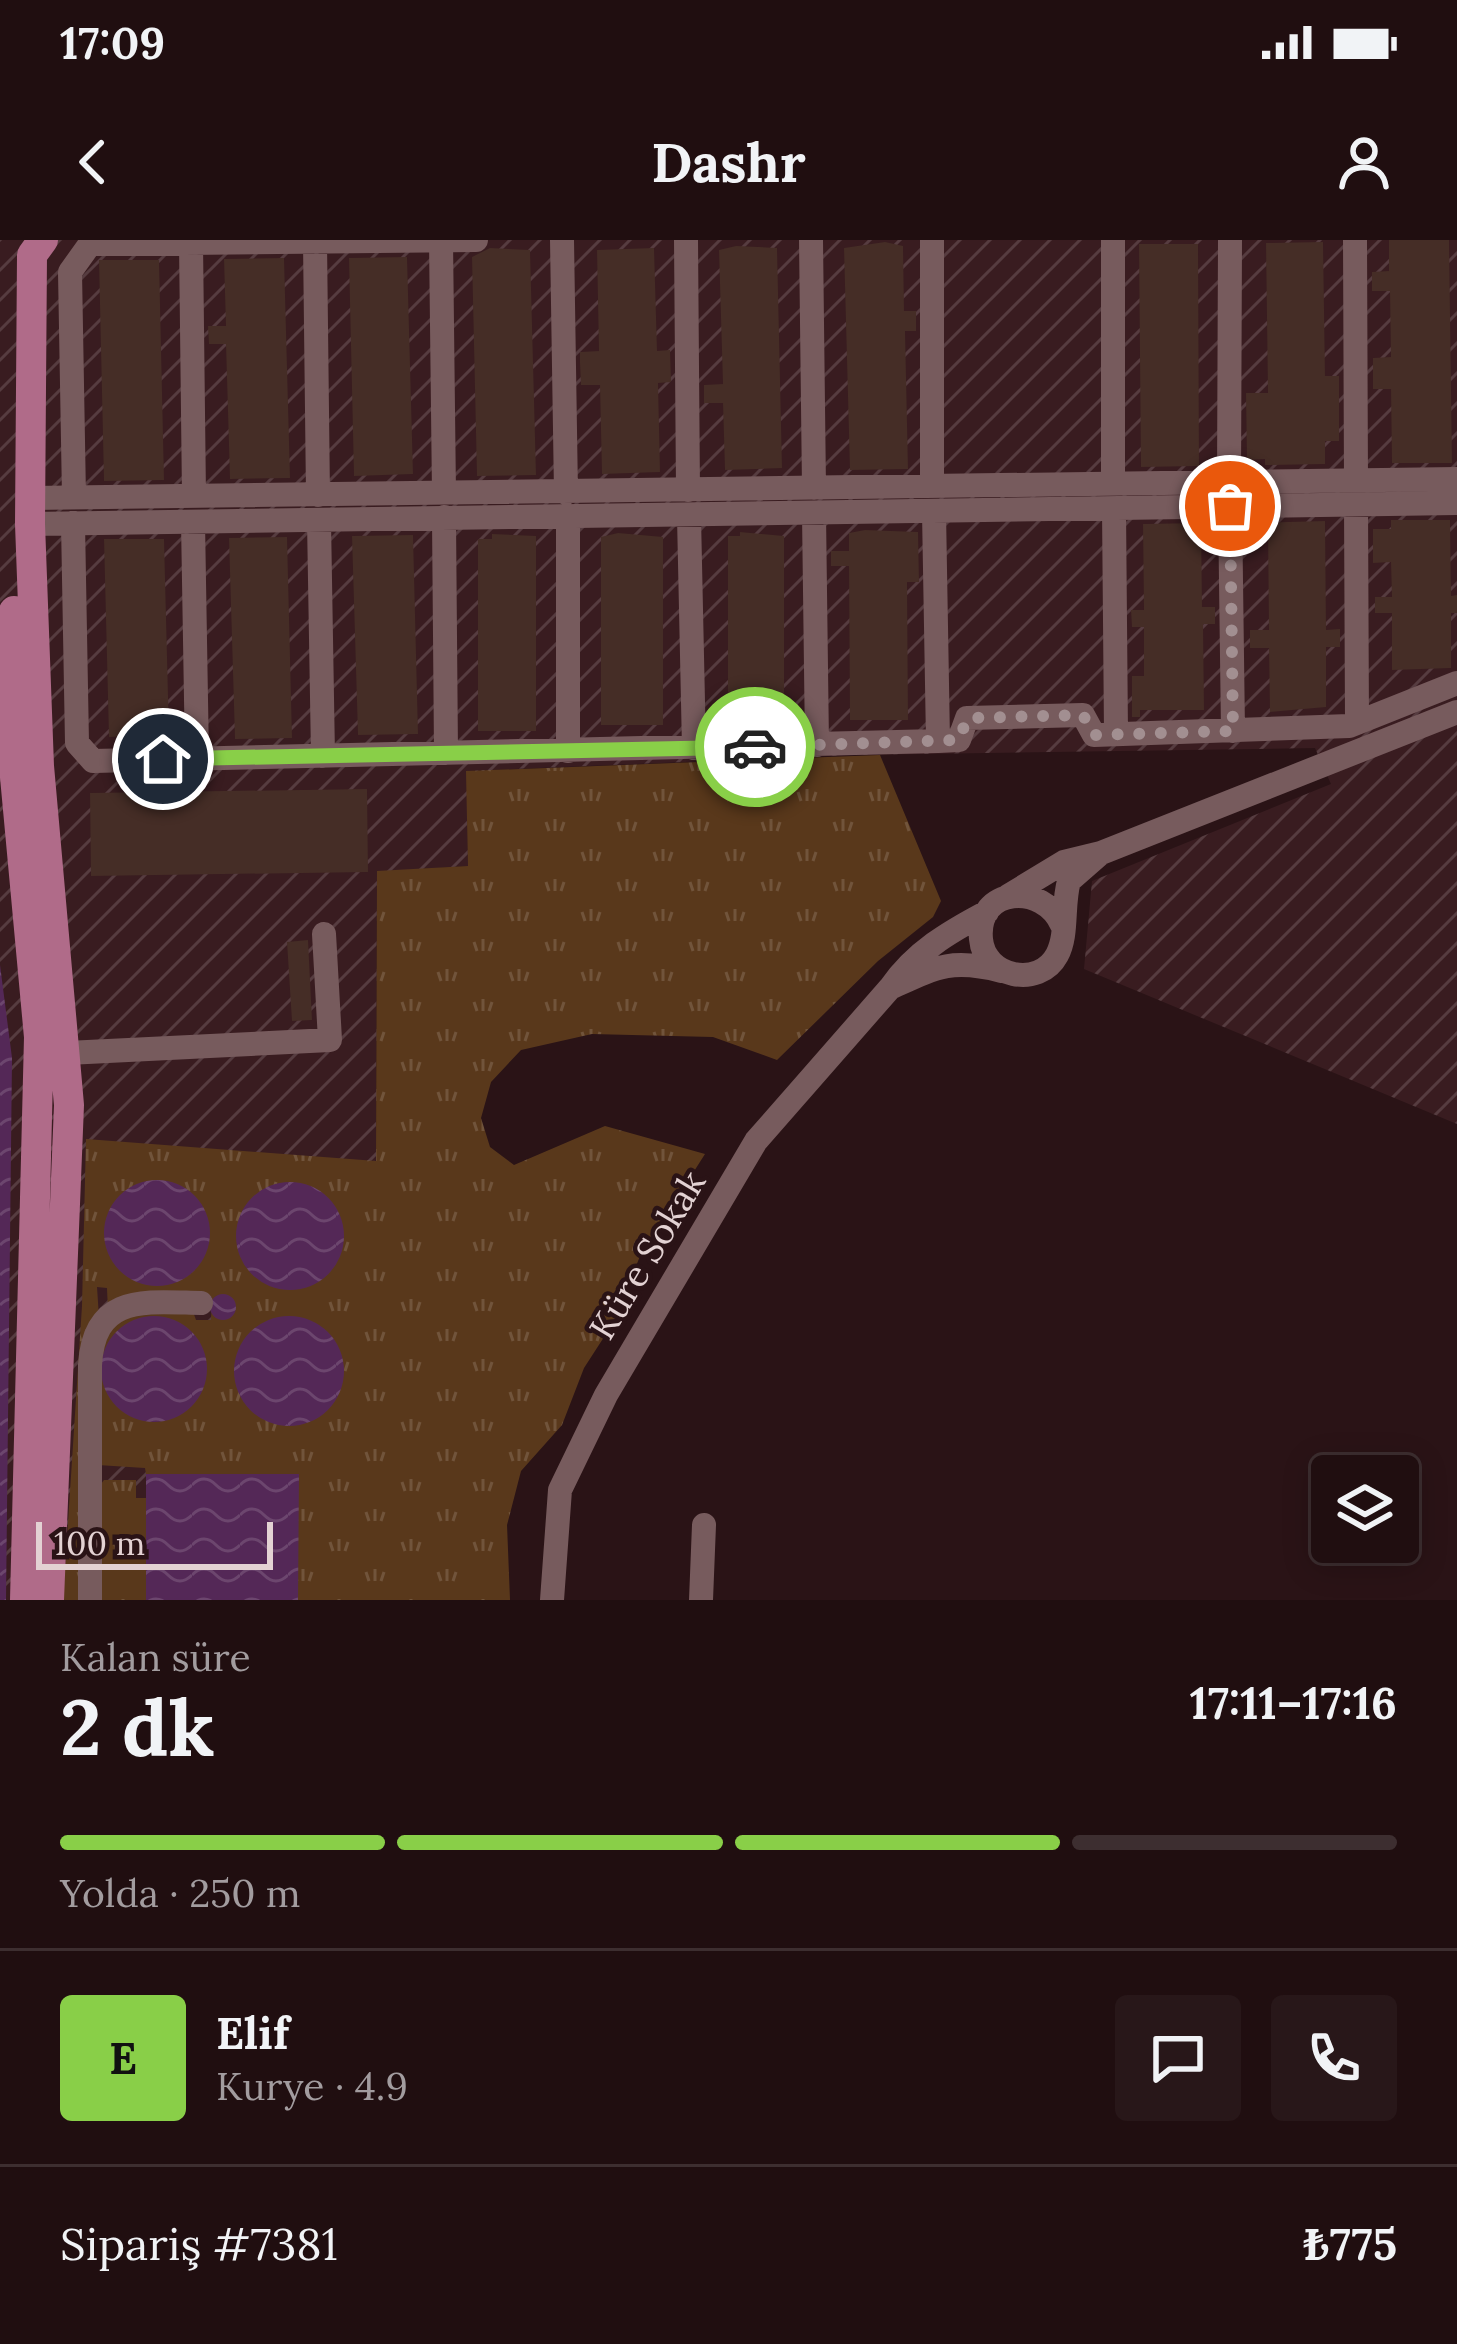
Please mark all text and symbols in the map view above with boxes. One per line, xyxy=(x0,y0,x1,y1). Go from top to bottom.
text: 17:09 xyxy=(60,14,165,71)
text: Dashr xyxy=(651,128,806,197)
icon: back xyxy=(60,129,126,195)
icon: person xyxy=(1331,129,1397,195)
pin xyxy=(1179,455,1281,557)
icon: bag xyxy=(1197,473,1263,539)
courier xyxy=(695,687,815,807)
pin xyxy=(112,708,214,810)
icon: car xyxy=(722,714,788,780)
icon: home xyxy=(130,726,196,792)
street label: Küre Sokak xyxy=(579,1162,716,1348)
map controls xyxy=(1311,1455,1419,1563)
button: layers xyxy=(1311,1455,1419,1563)
scale bar xyxy=(36,1516,273,1569)
text: 100 m xyxy=(54,1522,145,1564)
text: Kalan süre xyxy=(60,1632,251,1682)
text: 17:11–17:16 xyxy=(1190,1674,1397,1731)
text: 2 dk xyxy=(60,1677,215,1776)
text: Yolda · 250 m xyxy=(60,1868,301,1918)
button: chat xyxy=(1115,1995,1241,2121)
button: phone xyxy=(1271,1995,1397,2121)
text: Elif xyxy=(216,2004,289,2061)
text: E xyxy=(109,2029,137,2086)
text: Kurye · 4.9 xyxy=(216,2061,408,2111)
text: Sipariş #7381 xyxy=(60,2215,338,2272)
text: ₺775 xyxy=(1303,2215,1397,2272)

